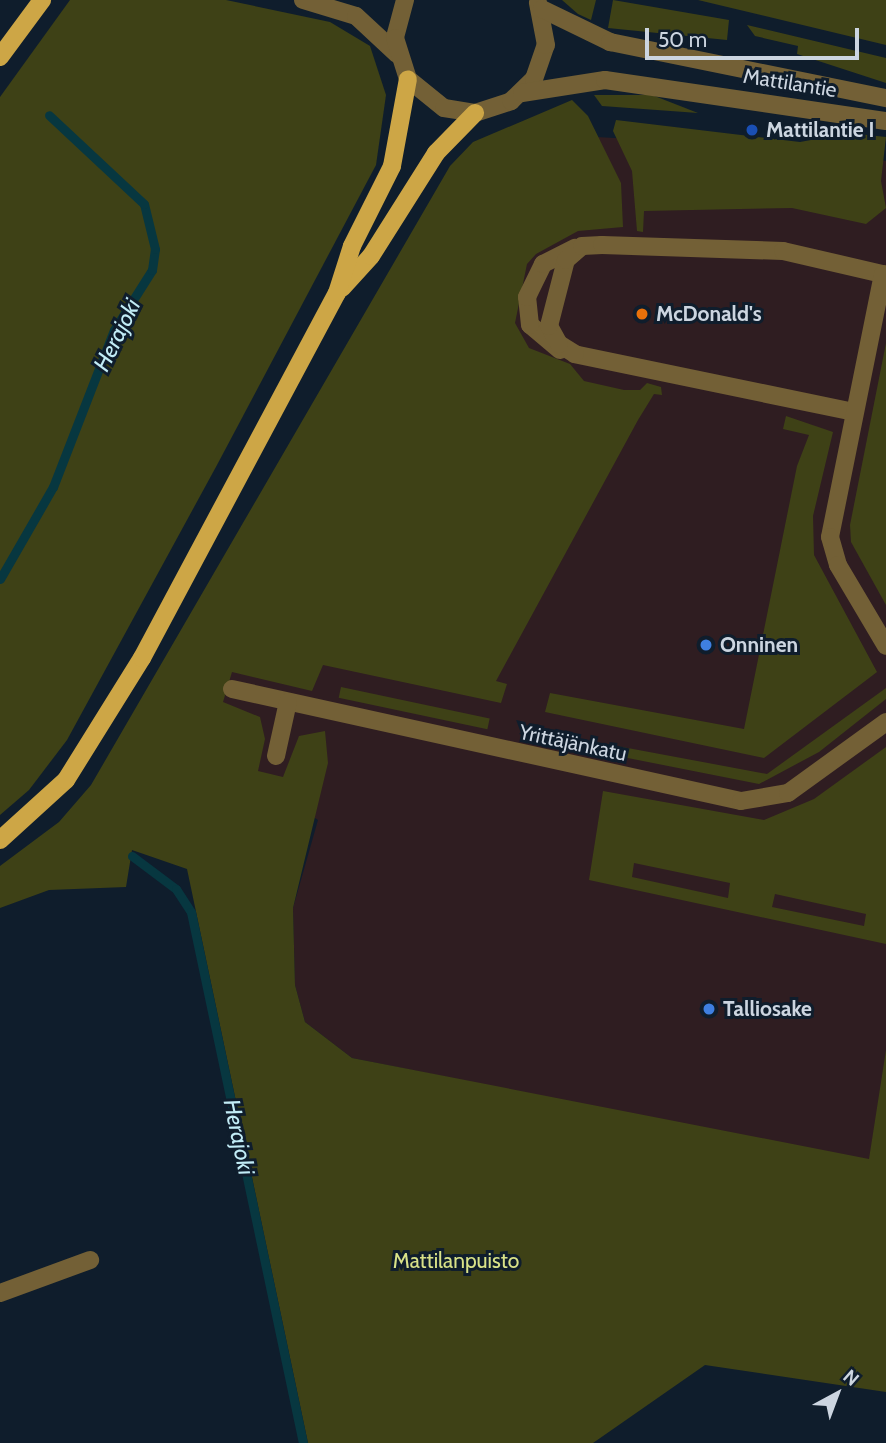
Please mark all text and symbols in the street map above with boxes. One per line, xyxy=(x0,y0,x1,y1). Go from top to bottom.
scale bar xyxy=(648,14,862,58)
text: 50 m xyxy=(658,27,707,52)
street label: Mattilantie xyxy=(741,63,839,103)
place label: Mattilantie I xyxy=(766,117,874,143)
marker: Mattilantie I xyxy=(744,122,760,138)
water label: Herajoki xyxy=(88,294,146,376)
place label: McDonald's xyxy=(656,301,762,327)
marker: McDonald's xyxy=(634,306,650,322)
place label: Onninen xyxy=(720,632,798,658)
marker: Onninen xyxy=(698,637,714,653)
street label: Yrittäjänkatu xyxy=(517,719,629,767)
place label: Talliosake xyxy=(723,996,812,1022)
marker: Talliosake xyxy=(701,1001,717,1017)
water label: Herajoki xyxy=(218,1096,260,1178)
park label: Mattilanpuisto xyxy=(393,1248,519,1274)
north arrow xyxy=(802,1359,872,1429)
text: N xyxy=(838,1365,864,1391)

